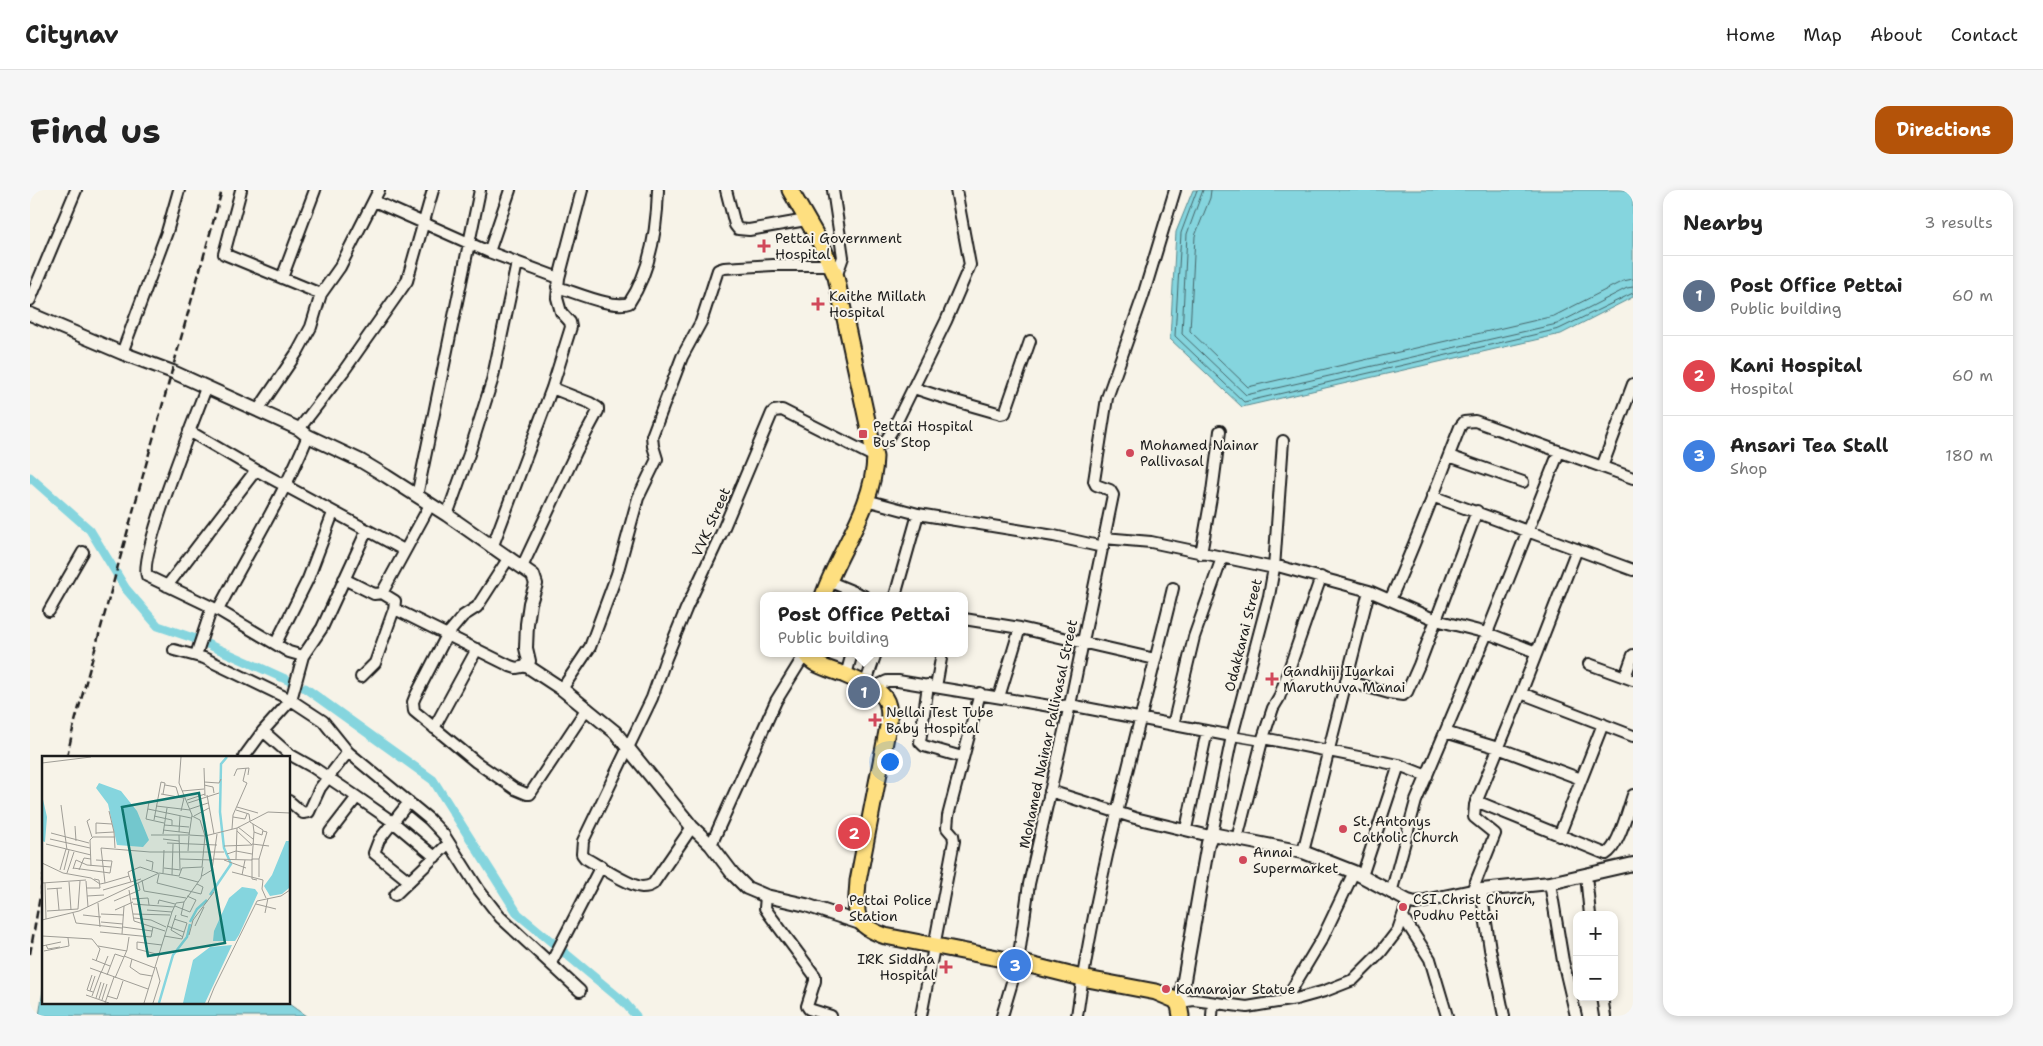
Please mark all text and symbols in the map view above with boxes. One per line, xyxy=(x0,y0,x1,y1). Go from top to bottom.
text: Citynav xyxy=(25,19,119,51)
text: Home xyxy=(1726,23,1775,47)
text: Map xyxy=(1803,23,1842,47)
text: About xyxy=(1870,23,1923,47)
text: Contact xyxy=(1951,23,2018,47)
button: Directions xyxy=(1875,106,2013,154)
text: Find us xyxy=(30,107,161,154)
text: Nearby xyxy=(1683,209,1763,237)
text: 3 results xyxy=(1924,212,1993,233)
place label: Pettai Government Hospital xyxy=(775,229,902,263)
marker: Pettai Government Hospital xyxy=(757,239,771,253)
text: Post Office Pettai xyxy=(1730,273,1903,298)
text: 1 xyxy=(1695,285,1703,306)
text: 60 m xyxy=(1952,285,1993,306)
place label: Kaithe Millath Hospital xyxy=(829,287,926,321)
marker: Kaithe Millath Hospital xyxy=(811,297,825,311)
text: Public building xyxy=(1730,298,1842,319)
text: Kani Hospital xyxy=(1730,353,1862,378)
text: 2 xyxy=(1693,365,1705,386)
text: 60 m xyxy=(1952,365,1993,386)
text: Hospital xyxy=(1730,378,1793,399)
place label: Pettai Hospital Bus Stop xyxy=(873,417,973,451)
marker: Pettai Hospital Bus Stop xyxy=(857,428,869,440)
text: Ansari Tea Stall xyxy=(1730,433,1888,458)
place label: Mohamed Nainar Pallivasal xyxy=(1140,436,1259,470)
text: 3 xyxy=(1693,445,1705,466)
text: 180 m xyxy=(1945,445,1993,466)
marker: Mohamed Nainar Pallivasal xyxy=(1124,447,1136,459)
text: Shop xyxy=(1730,458,1767,479)
street label: VVK Street xyxy=(688,485,734,559)
street label: Odakkarai Street xyxy=(1220,577,1266,693)
popup xyxy=(760,592,968,657)
text: Post Office Pettai xyxy=(778,602,950,627)
street label: Mohamed Nainar Pallivasal Street xyxy=(1015,618,1081,850)
text: Public building xyxy=(778,627,889,648)
place label: Gandhiji Iyarkai Maruthuva Manai xyxy=(1283,662,1406,696)
marker: Gandhiji Iyarkai Maruthuva Manai xyxy=(1265,672,1279,686)
pin: 1 xyxy=(848,673,880,711)
place label: Nellai Test Tube Baby Hospital xyxy=(886,703,994,737)
marker: Nellai Test Tube Baby Hospital xyxy=(868,713,882,727)
your location xyxy=(877,749,903,775)
inset map xyxy=(42,756,290,1004)
place label: St. Antonys Catholic Church xyxy=(1353,812,1459,846)
pin: 2 xyxy=(838,814,870,852)
marker: St. Antonys Catholic Church xyxy=(1337,823,1349,835)
place label: Annai Supermarket xyxy=(1253,843,1338,877)
marker: Annai Supermarket xyxy=(1237,854,1249,866)
place label: CSI Christ Church, Pudhu Pettai xyxy=(1413,890,1535,924)
place label: Pettai Police Station xyxy=(849,891,932,925)
marker: CSI Christ Church, Pudhu Pettai xyxy=(1397,901,1409,913)
marker: Pettai Police Station xyxy=(833,902,845,914)
map controls xyxy=(1573,911,1618,1001)
button: + xyxy=(1573,911,1618,956)
pin: 3 xyxy=(999,946,1031,984)
place label: IRK Siddha Hospital xyxy=(857,950,936,984)
button: − xyxy=(1573,956,1618,1001)
marker: IRK Siddha Hospital xyxy=(939,960,953,974)
place label: Kamarajar Statue xyxy=(1176,980,1296,998)
marker: Kamarajar Statue xyxy=(1160,983,1172,995)

